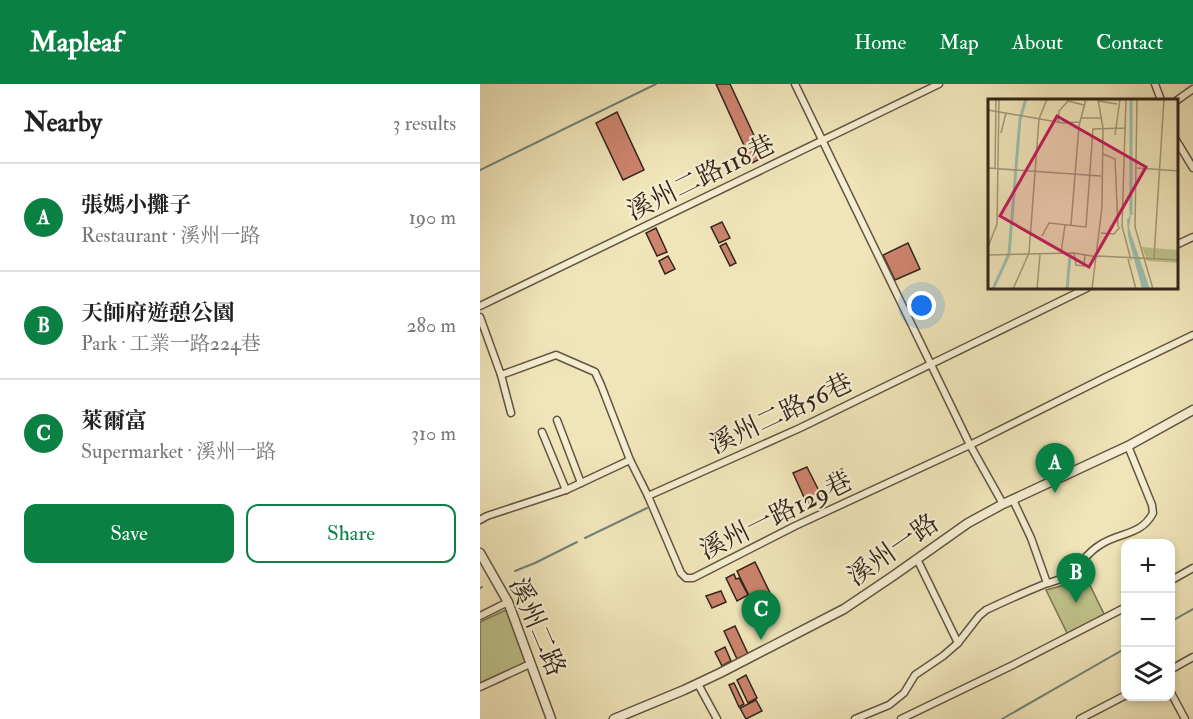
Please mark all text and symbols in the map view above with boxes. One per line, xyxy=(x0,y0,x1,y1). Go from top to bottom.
text: Mapleaf xyxy=(30,25,122,60)
text: Home xyxy=(854,29,906,56)
text: Map xyxy=(939,29,979,56)
text: About xyxy=(1012,29,1063,56)
text: Contact xyxy=(1096,29,1163,56)
inset map xyxy=(988,99,1178,290)
text: Nearby xyxy=(24,107,102,139)
text: 3 results xyxy=(393,111,456,136)
street label: 溪州二路118巷 xyxy=(622,128,780,228)
text: 張媽小攤子 xyxy=(81,191,191,219)
text: A xyxy=(37,205,50,230)
text: 190 m xyxy=(409,205,456,230)
text: Restaurant · 溪州一路 xyxy=(81,223,260,248)
your location xyxy=(907,291,936,320)
text: 天師府遊憩公園 xyxy=(81,299,235,327)
text: B xyxy=(37,313,50,338)
text: 280 m xyxy=(406,313,456,338)
text: Park · 工業一路224巷 xyxy=(81,331,261,356)
street label: 溪州二路56巷 xyxy=(704,367,858,461)
text: 萊爾富 xyxy=(81,407,147,435)
text: C xyxy=(36,421,51,446)
text: 310 m xyxy=(411,421,456,446)
text: Supermarket · 溪州一路 xyxy=(81,439,276,464)
pin: A xyxy=(1036,444,1074,493)
street label: 溪州一路129巷 xyxy=(694,465,858,567)
button: Save xyxy=(24,504,234,563)
button: Share xyxy=(246,504,456,563)
street label: 溪州一路 xyxy=(841,507,945,593)
map controls xyxy=(1121,539,1175,701)
button: + xyxy=(1121,539,1175,593)
pin: B xyxy=(1056,554,1096,603)
street label: 溪州二路 xyxy=(502,573,572,681)
pin: C xyxy=(742,590,780,640)
button: − xyxy=(1121,593,1175,647)
button: layers xyxy=(1121,647,1175,701)

